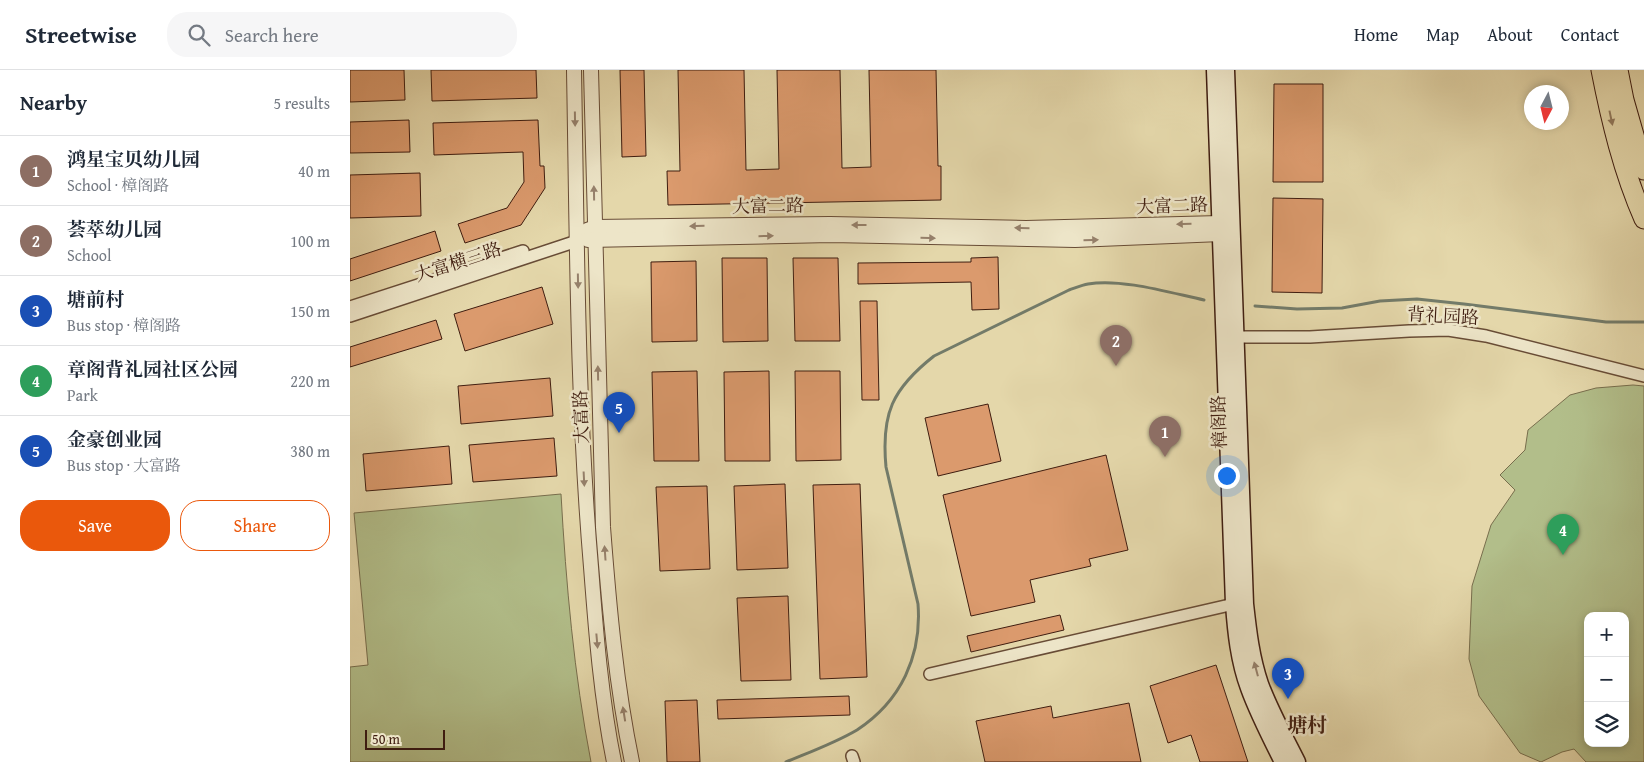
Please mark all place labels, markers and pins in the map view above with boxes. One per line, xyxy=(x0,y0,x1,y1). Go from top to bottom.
pin: 2 xyxy=(1100,325,1132,366)
pin: 5 xyxy=(603,392,635,433)
pin: 1 xyxy=(1149,416,1181,457)
pin: 4 xyxy=(1547,514,1579,555)
pin: 3 xyxy=(1272,658,1304,699)

